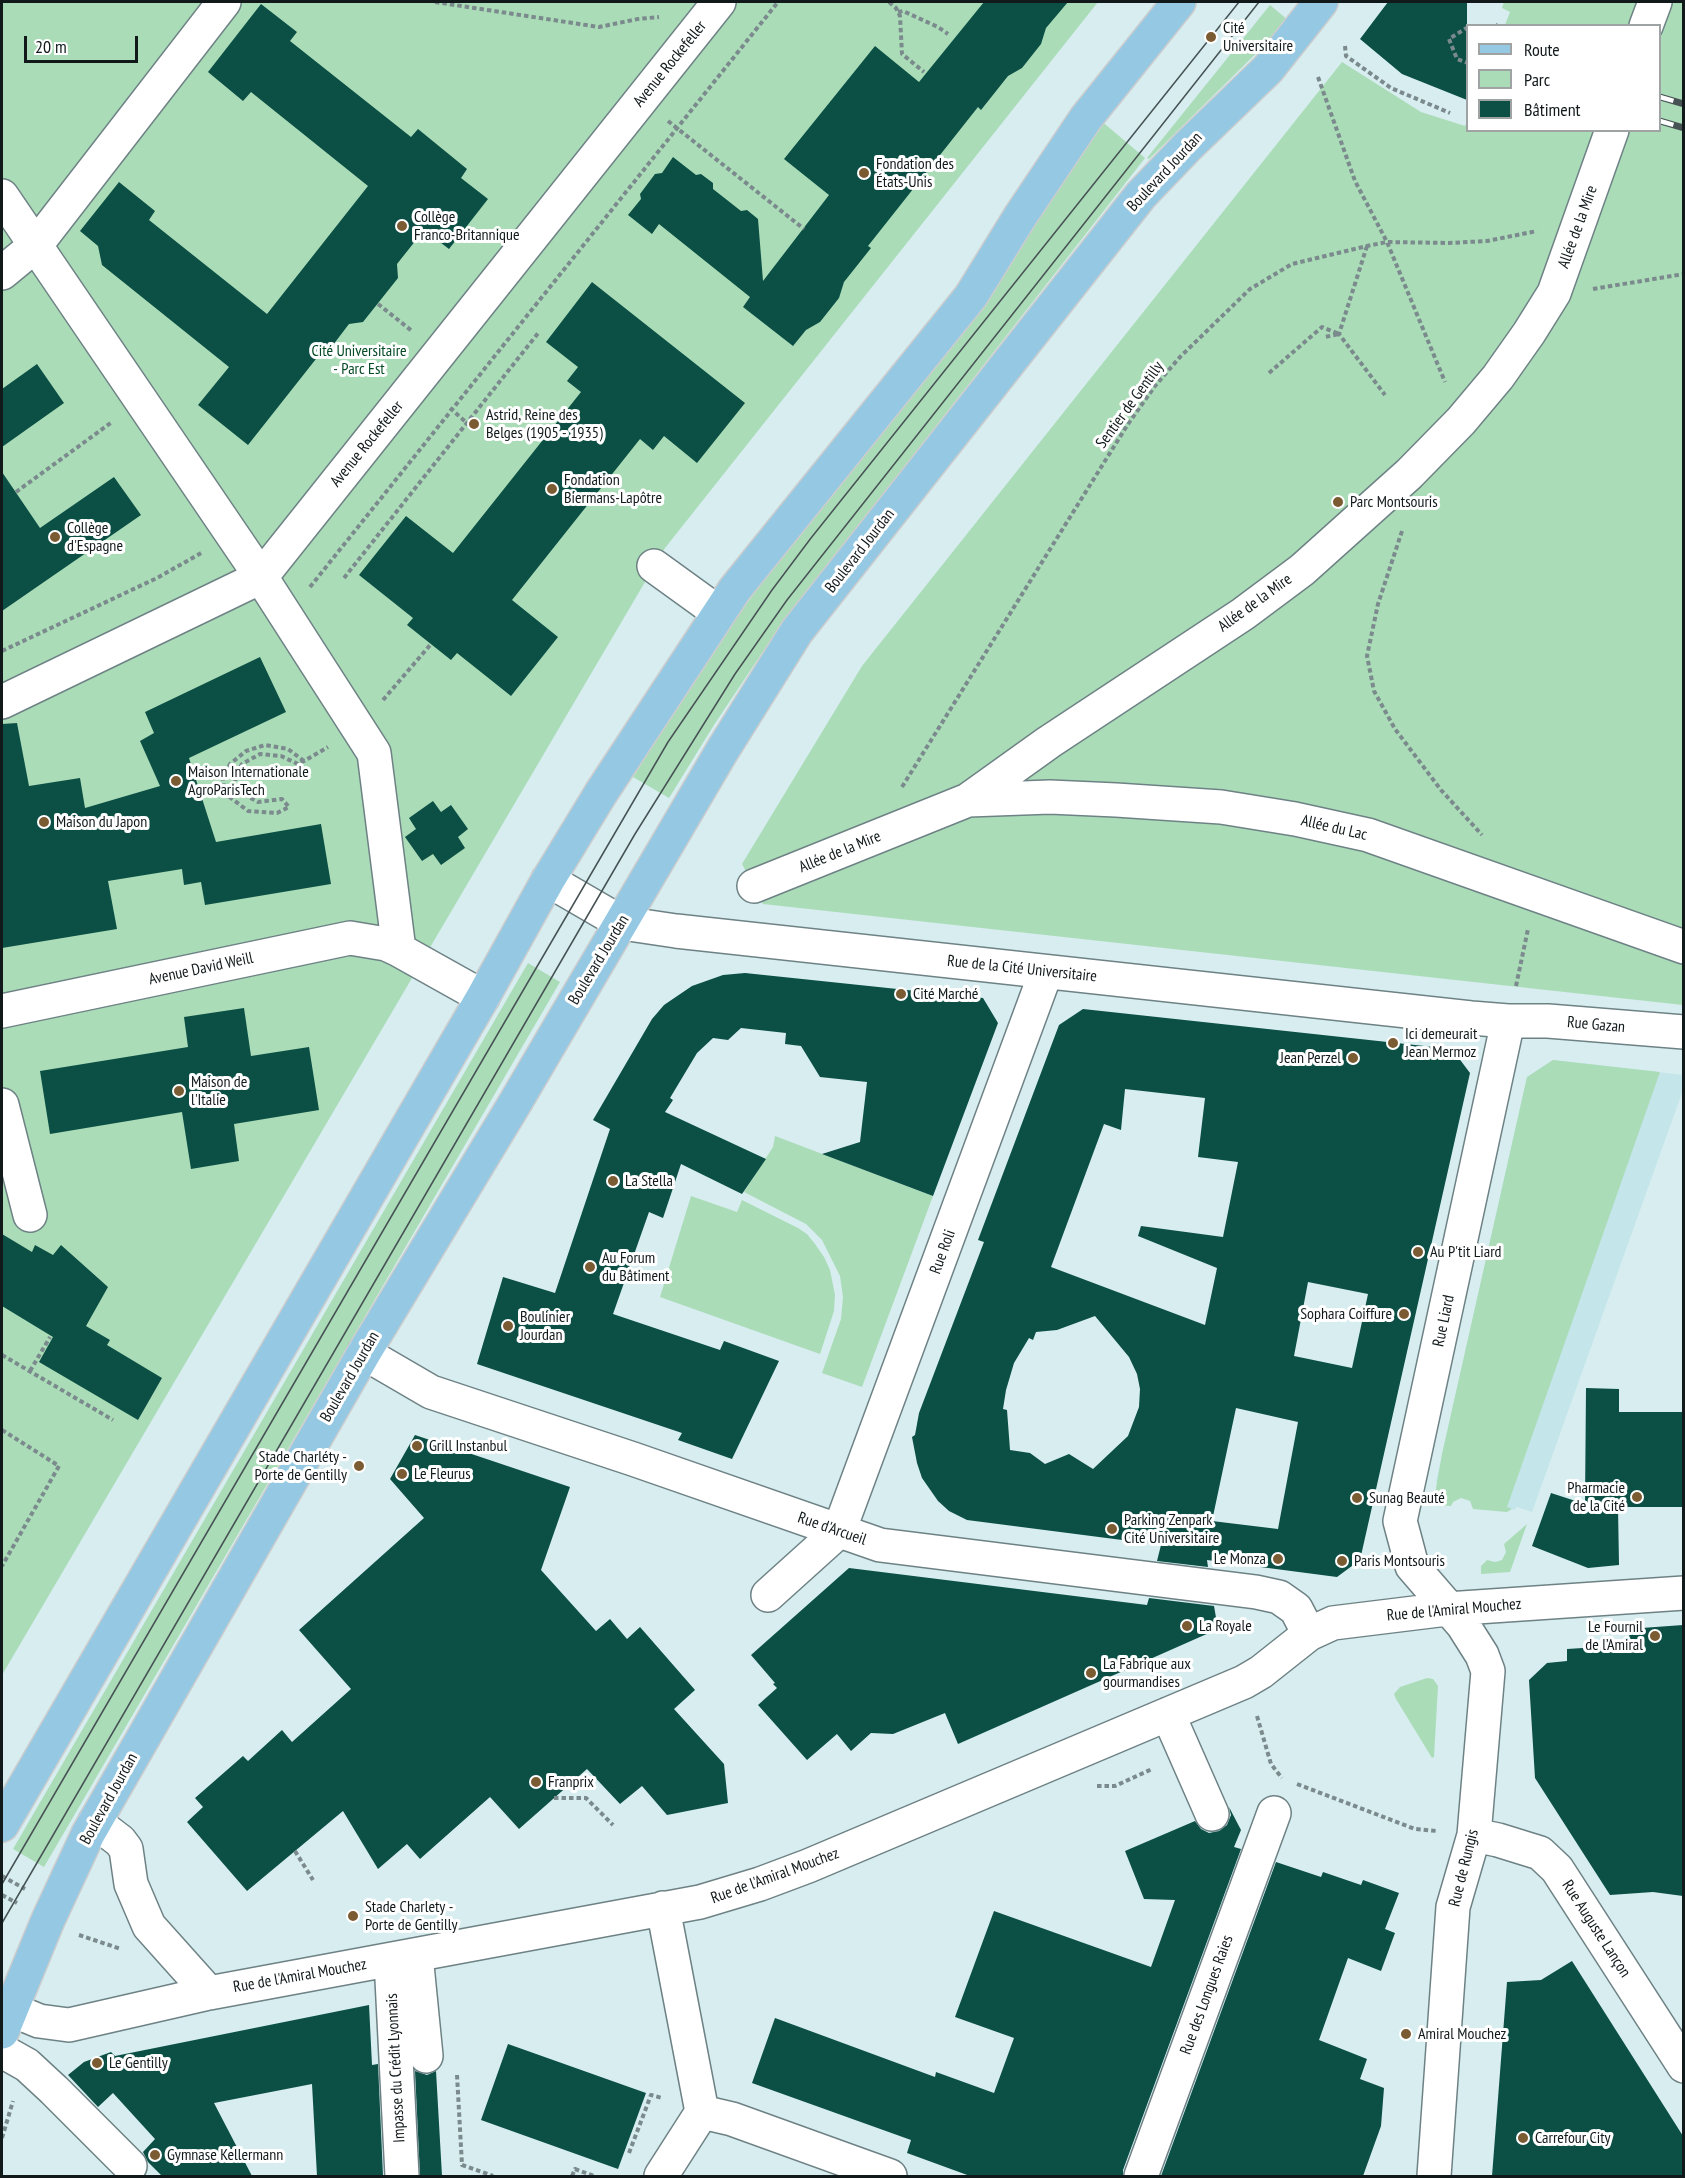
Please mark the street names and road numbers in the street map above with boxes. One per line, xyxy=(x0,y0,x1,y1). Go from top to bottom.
street label: Avenue Rockefeller xyxy=(629,17,711,111)
street label: Boulevard Jourdan xyxy=(1123,128,1207,216)
street label: Allée de la Mire xyxy=(1554,183,1602,271)
street label: Sentier de Gentilly xyxy=(1092,358,1168,452)
street label: Avenue Rockefeller xyxy=(326,397,408,491)
street label: Boulevard Jourdan xyxy=(821,505,899,597)
street label: Allée de la Mire xyxy=(1214,570,1296,636)
street label: Allée du Lac xyxy=(1299,811,1369,845)
street label: Allée de la Mire xyxy=(796,827,884,877)
street label: Boulevard Jourdan xyxy=(565,912,633,1008)
street label: Avenue David Weill xyxy=(147,949,255,989)
street label: Rue de la Cité Universitaire xyxy=(946,952,1098,986)
street label: Rue Gazan xyxy=(1566,1013,1626,1037)
street label: Rue Roli xyxy=(926,1227,960,1277)
street label: Rue Liard xyxy=(1429,1293,1459,1349)
street label: Boulevard Jourdan xyxy=(316,1328,384,1426)
street label: Rue d'Arcueil xyxy=(795,1508,869,1550)
street label: Rue de l'Amiral Mouchez xyxy=(1386,1595,1522,1625)
street label: Boulevard Jourdan xyxy=(76,1750,142,1848)
street label: Rue de Rungis xyxy=(1445,1827,1483,1909)
street label: Rue de l'Amiral Mouchez xyxy=(708,1844,842,1908)
street label: Rue Auguste Lançon xyxy=(1557,1877,1635,1981)
street label: Rue des Longues Raies xyxy=(1176,1933,1238,2057)
street label: Rue de l'Amiral Mouchez xyxy=(232,1955,368,1997)
street label: Impasse du Crédit Lyonnais xyxy=(382,1993,410,2143)

